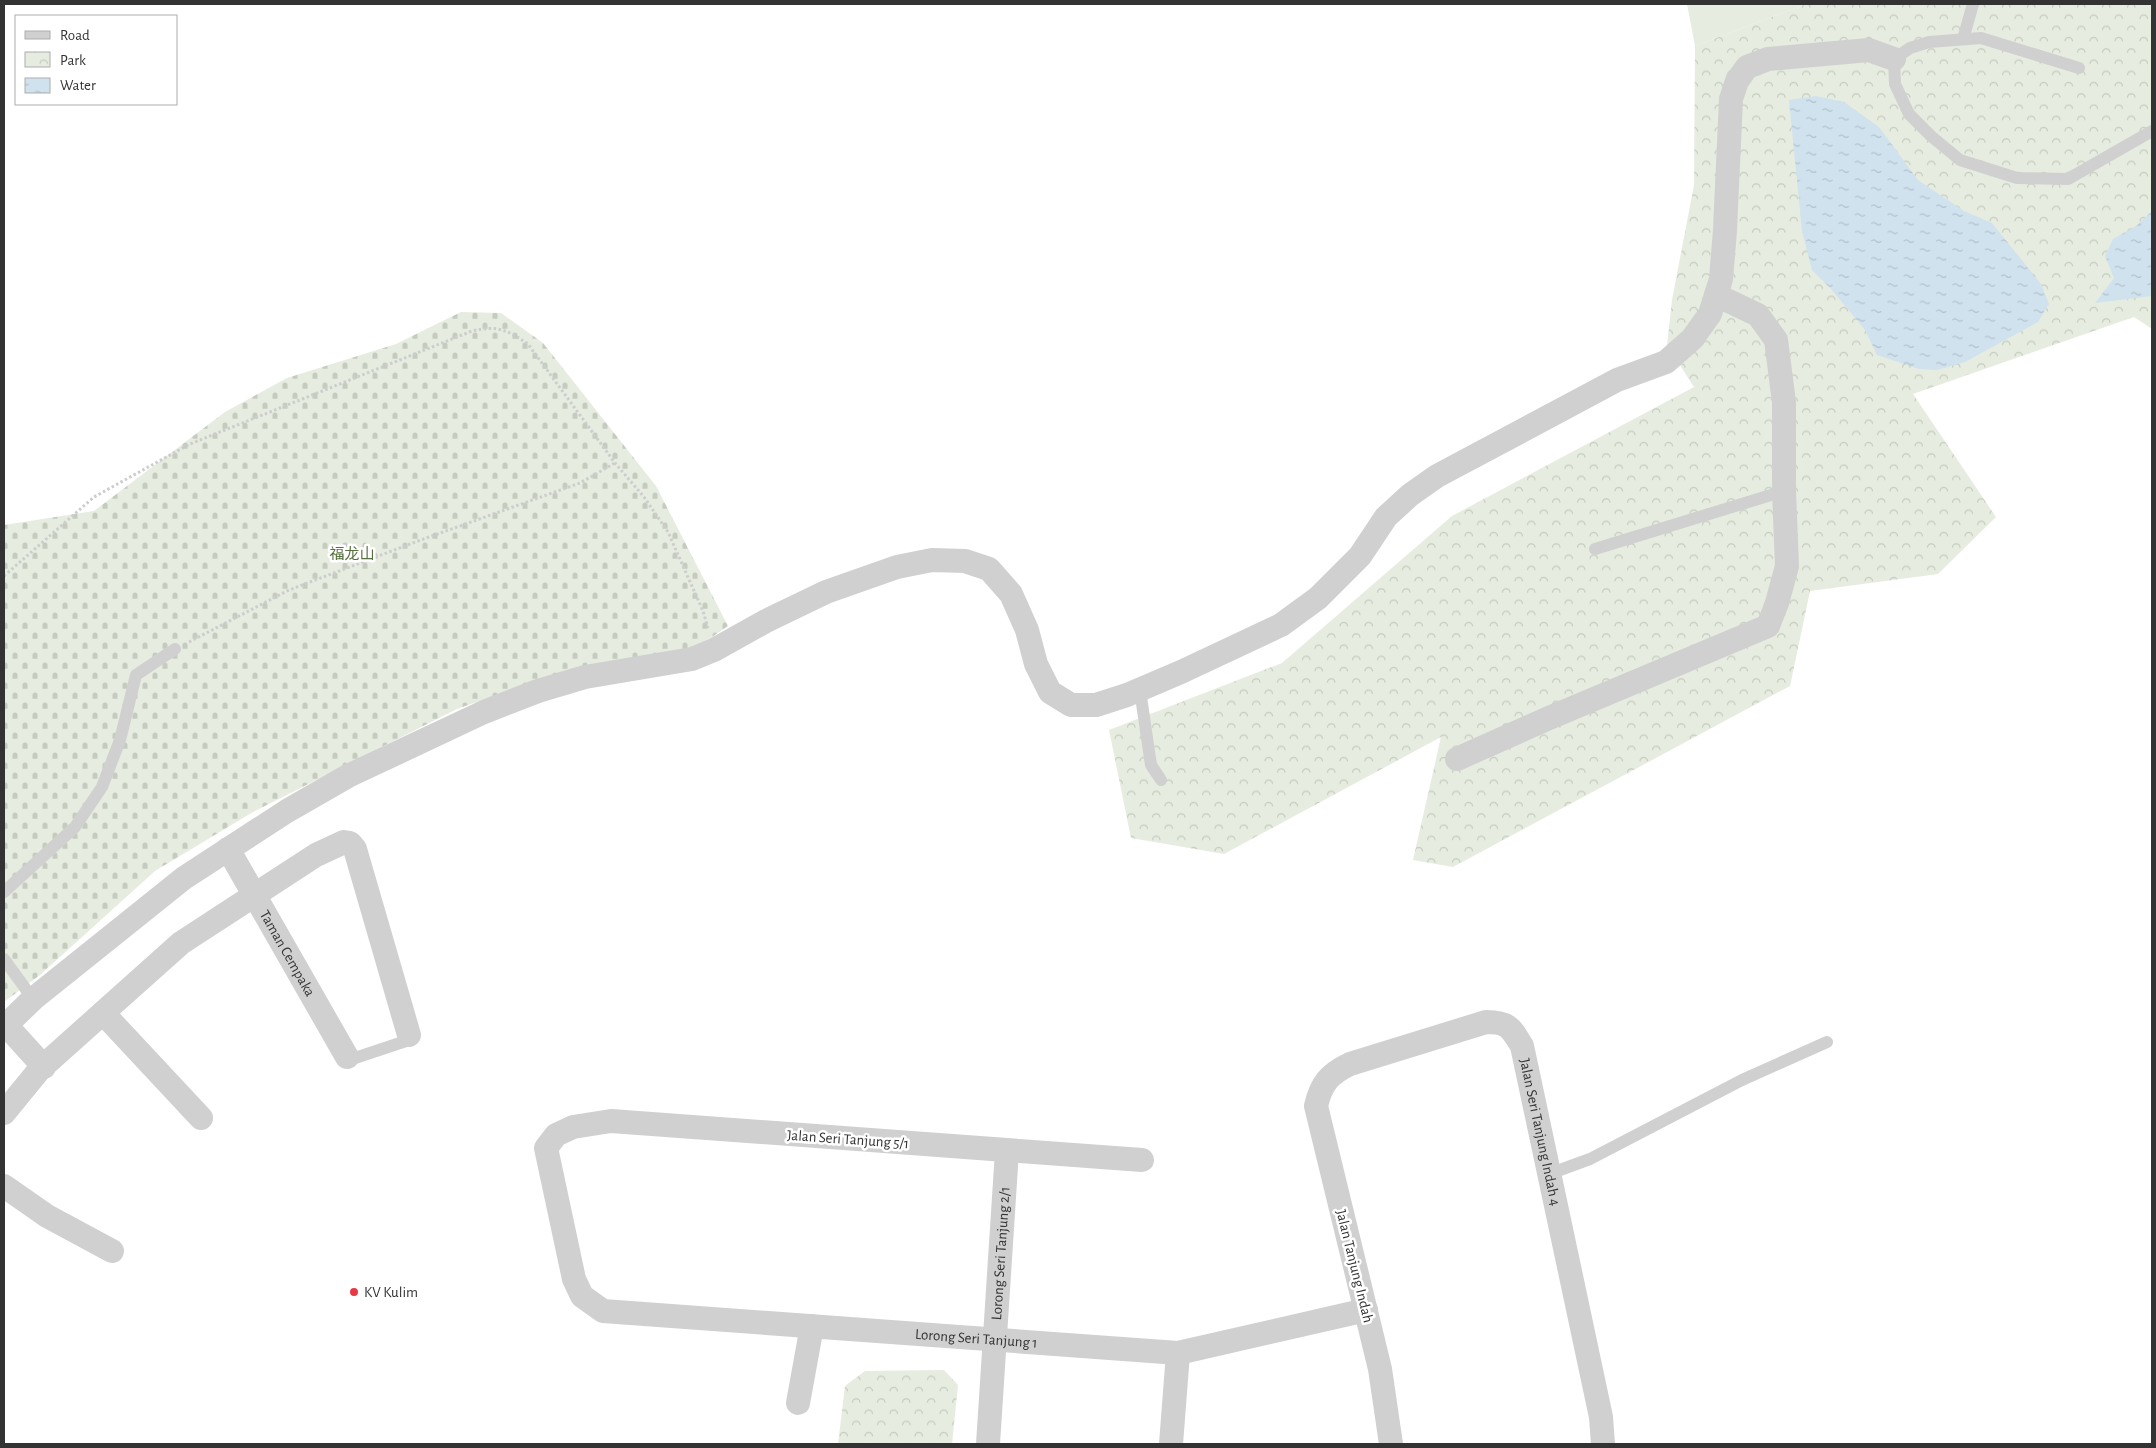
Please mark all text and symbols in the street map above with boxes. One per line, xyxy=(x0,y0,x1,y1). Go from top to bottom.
legend xyxy=(15,15,178,105)
text: Road xyxy=(60,28,90,43)
text: Park xyxy=(60,53,86,68)
text: Water xyxy=(60,78,96,93)
park label: 福龙山 xyxy=(329,545,375,562)
street label: Taman Cempaka xyxy=(257,908,318,999)
street label: Jalan Seri Tanjung Indah 4 xyxy=(1517,1057,1563,1207)
street label: Jalan Seri Tanjung 5/1 xyxy=(786,1128,909,1151)
street label: Lorong Seri Tanjung 2/1 xyxy=(989,1186,1013,1321)
street label: Jalan Tanjung Indah xyxy=(1333,1208,1376,1324)
place label: KV Kulim xyxy=(364,1285,418,1300)
marker: KV Kulim xyxy=(348,1286,360,1298)
street label: Lorong Seri Tanjung 1 xyxy=(915,1327,1038,1351)

